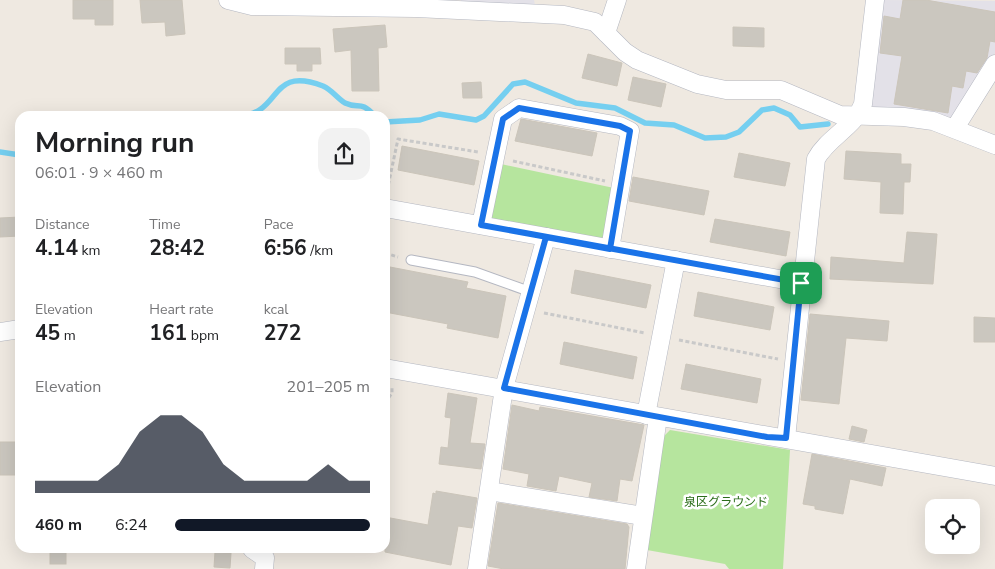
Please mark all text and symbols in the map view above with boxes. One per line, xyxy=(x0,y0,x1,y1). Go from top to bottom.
text: Morning run xyxy=(35,124,194,162)
button: share xyxy=(318,128,370,180)
text: 06:01 · 9 × 460 m xyxy=(35,162,163,184)
text: Distance xyxy=(35,215,89,234)
text: Time xyxy=(149,215,180,234)
text: Pace xyxy=(264,215,293,234)
text: 4.14 xyxy=(35,234,78,262)
text: 28:42 xyxy=(149,234,205,262)
text: 6:56 xyxy=(264,234,307,262)
text: km xyxy=(78,241,101,260)
text: /km xyxy=(307,241,333,260)
pin xyxy=(780,262,822,304)
icon: arrive xyxy=(787,269,815,297)
text: Elevation xyxy=(35,300,93,319)
text: Heart rate xyxy=(149,300,213,319)
text: kcal xyxy=(264,300,288,319)
text: 45 xyxy=(35,319,60,347)
text: 161 xyxy=(149,319,187,347)
text: 272 xyxy=(264,319,301,347)
text: m xyxy=(60,326,76,345)
text: bpm xyxy=(187,326,219,345)
text: Elevation xyxy=(35,376,101,398)
text: 201–205 m xyxy=(287,376,370,398)
park label: 泉区グラウンド xyxy=(684,494,768,510)
map controls xyxy=(925,499,980,554)
button: locate xyxy=(925,499,980,554)
text: 460 m xyxy=(35,514,82,536)
text: 6:24 xyxy=(115,514,147,536)

